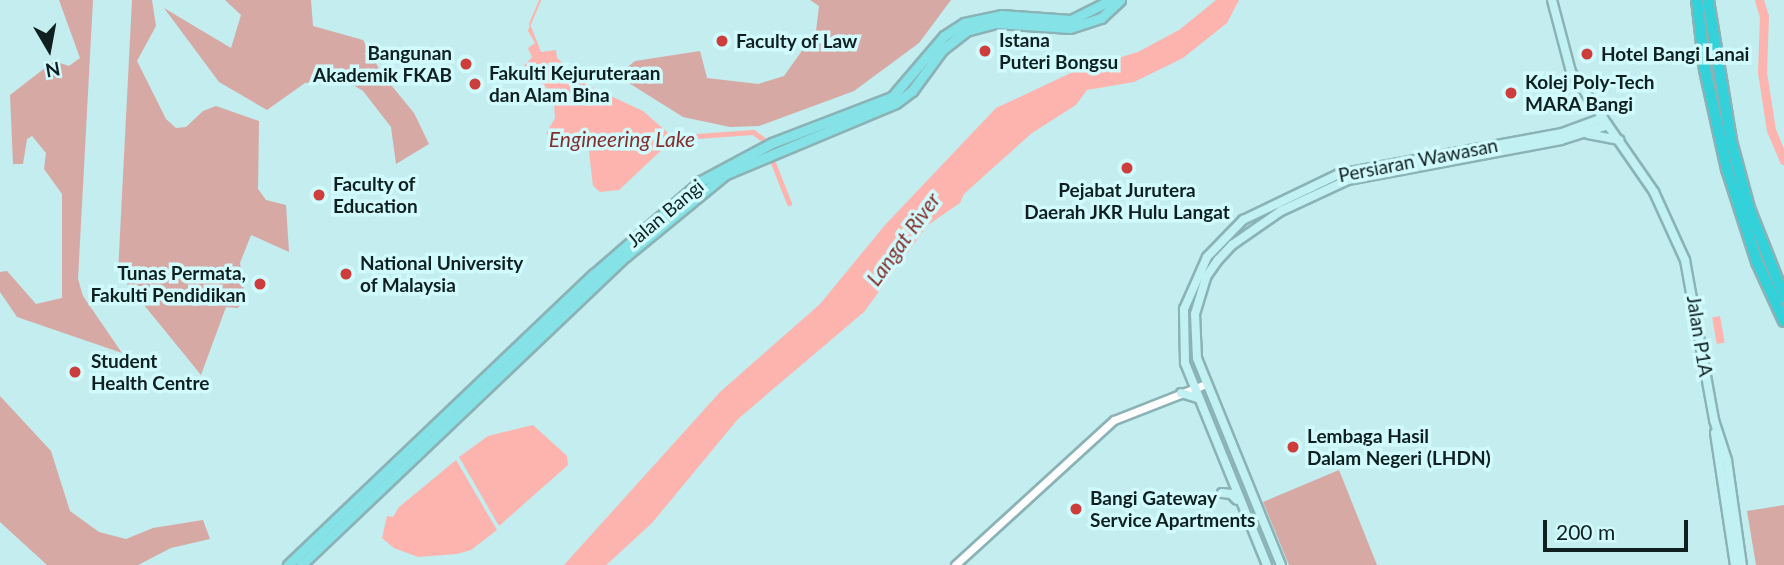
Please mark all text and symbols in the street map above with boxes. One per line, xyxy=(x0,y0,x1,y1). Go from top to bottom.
north arrow xyxy=(14,14,84,84)
place label: Istana Puteri Bongsu xyxy=(999,29,1118,73)
place label: Faculty of Law xyxy=(736,30,858,52)
marker: Faculty of Law xyxy=(714,33,730,49)
place label: Bangunan Akademik FKAB xyxy=(313,42,452,86)
marker: Istana Puteri Bongsu xyxy=(977,43,993,59)
place label: Hotel Bangi Lanai xyxy=(1601,43,1749,65)
marker: Hotel Bangi Lanai xyxy=(1579,46,1595,62)
marker: Bangunan Akademik FKAB xyxy=(458,56,474,72)
text: N xyxy=(44,58,62,83)
place label: Fakulti Kejuruteraan dan Alam Bina xyxy=(489,62,660,106)
place label: Kolej Poly-Tech MARA Bangi xyxy=(1525,71,1655,115)
marker: Fakulti Kejuruteraan dan Alam Bina xyxy=(467,76,483,92)
marker: Kolej Poly-Tech MARA Bangi xyxy=(1503,85,1519,101)
water label: Engineering Lake xyxy=(549,126,695,152)
street label: Persiaran Wawasan xyxy=(1336,133,1500,187)
marker: Pejabat Jurutera Daerah JKR Hulu Langat xyxy=(1119,160,1135,176)
place label: Faculty of Education xyxy=(333,173,418,217)
street label: Jalan Bangi xyxy=(622,174,708,252)
place label: Pejabat Jurutera Daerah JKR Hulu Langat xyxy=(1024,179,1230,223)
marker: Faculty of Education xyxy=(311,187,327,203)
water label: Langat River xyxy=(861,188,945,290)
place label: National University of Malaysia xyxy=(360,252,523,296)
place label: Tunas Permata, Fakulti Pendidikan xyxy=(91,262,246,306)
marker: National University of Malaysia xyxy=(338,266,354,282)
marker: Tunas Permata, Fakulti Pendidikan xyxy=(252,276,268,292)
street label: Jalan P1A xyxy=(1682,294,1718,378)
place label: Student Health Centre xyxy=(91,350,209,394)
marker: Student Health Centre xyxy=(65,362,85,382)
place label: Lembaga Hasil Dalam Negeri (LHDN) xyxy=(1307,425,1491,469)
marker: Lembaga Hasil Dalam Negeri (LHDN) xyxy=(1285,439,1301,455)
place label: Bangi Gateway Service Apartments xyxy=(1090,487,1256,531)
marker: Bangi Gateway Service Apartments xyxy=(1068,501,1084,517)
scale bar xyxy=(1546,505,1691,550)
text: 200 m xyxy=(1556,519,1615,544)

